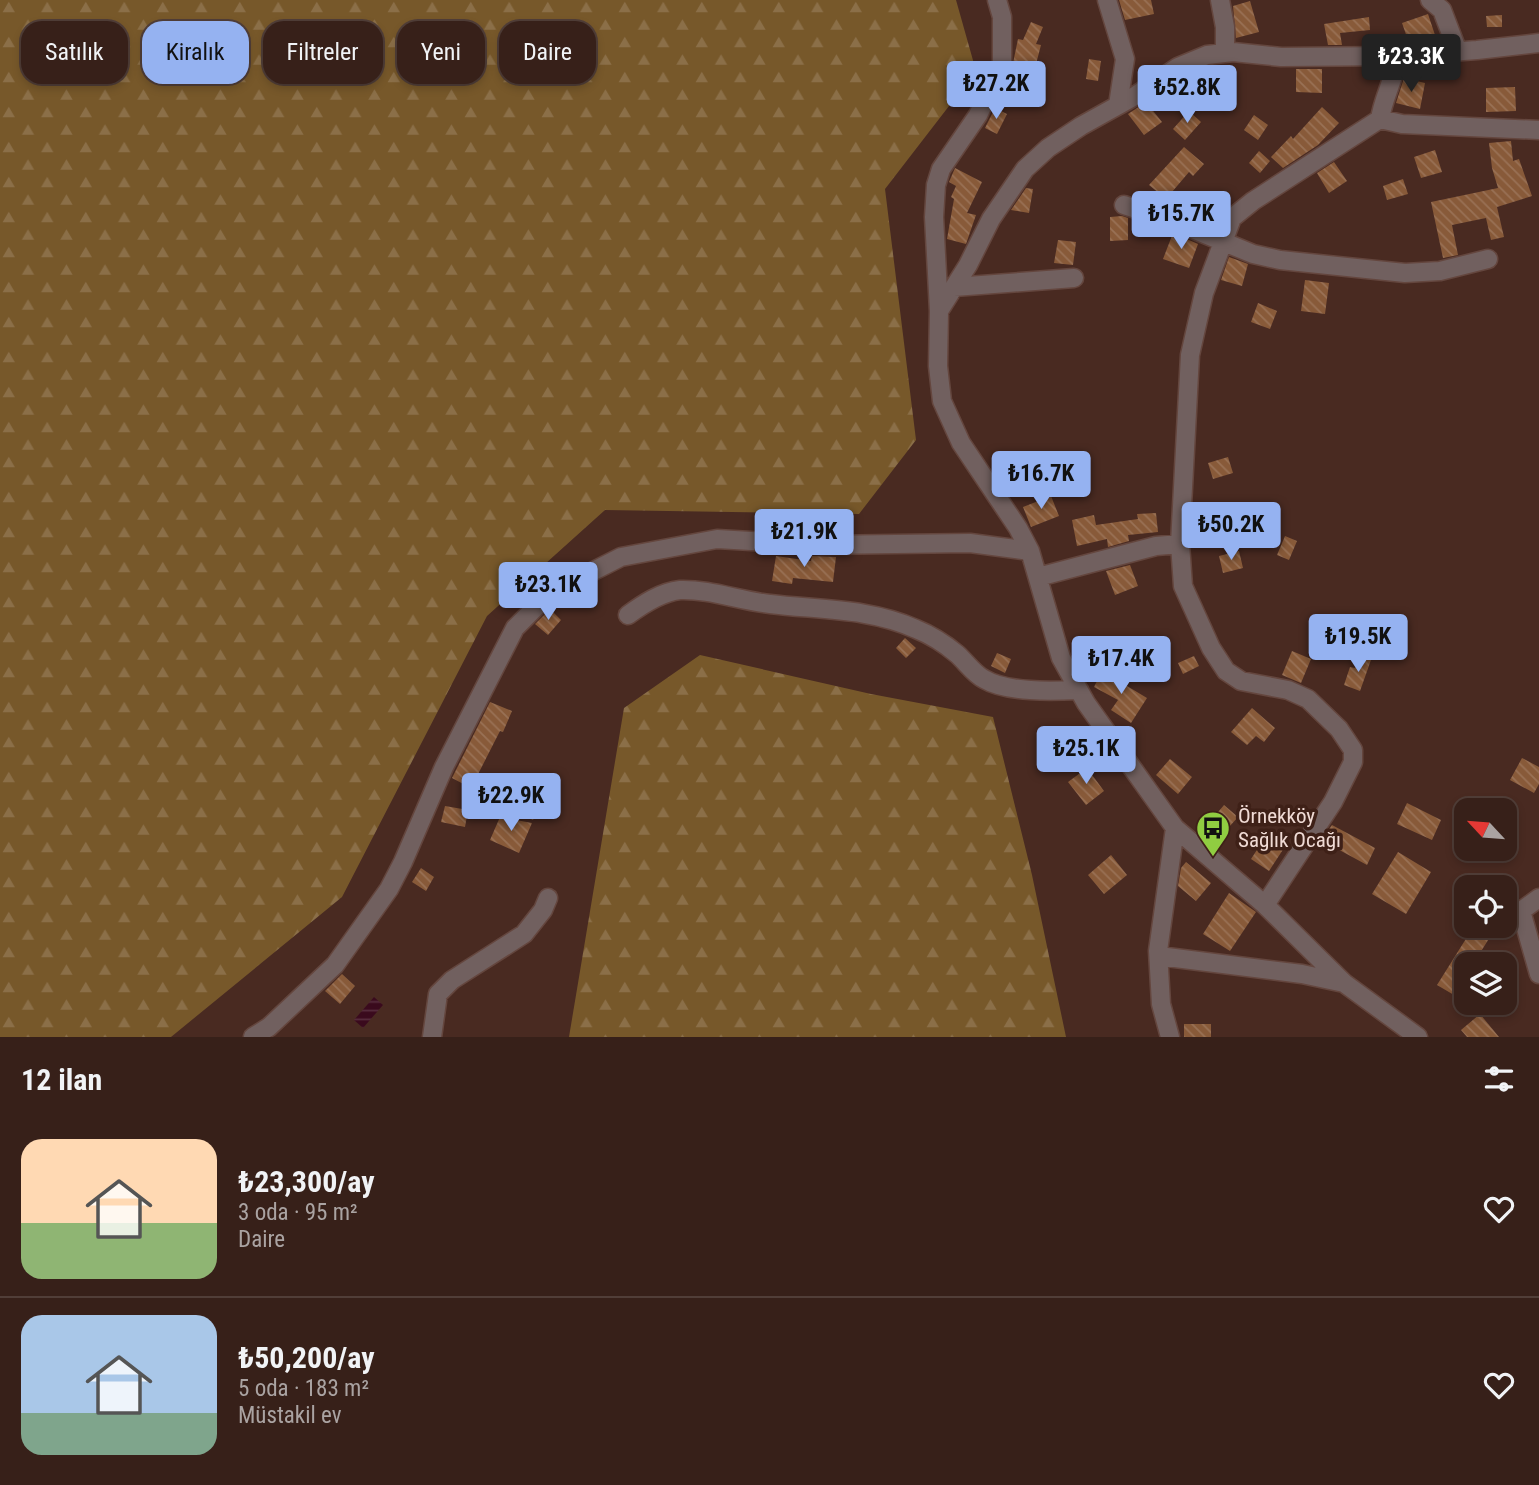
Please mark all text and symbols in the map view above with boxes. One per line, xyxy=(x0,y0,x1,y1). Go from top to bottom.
chip: Satılık xyxy=(21,21,128,84)
chip: Kiralık xyxy=(142,21,249,84)
chip: Filtreler xyxy=(263,21,383,84)
chip: Yeni xyxy=(397,21,485,84)
chip: Daire xyxy=(499,21,596,84)
pin: ₺23.3K xyxy=(1354,34,1468,94)
text: ₺23.3K xyxy=(1378,43,1444,70)
pin: ₺27.2K xyxy=(939,61,1053,121)
pin: ₺52.8K xyxy=(1130,66,1244,125)
text: ₺27.2K xyxy=(963,70,1029,97)
text: ₺52.8K xyxy=(1154,74,1220,101)
pin: ₺15.7K xyxy=(1124,191,1238,251)
text: ₺15.7K xyxy=(1148,200,1214,227)
pin: ₺16.7K xyxy=(984,452,1098,511)
text: ₺16.7K xyxy=(1008,460,1074,487)
pin: ₺50.2K xyxy=(1174,503,1288,562)
pin: ₺21.9K xyxy=(747,510,861,569)
text: ₺50.2K xyxy=(1198,511,1264,538)
text: ₺21.9K xyxy=(771,518,837,545)
pin: ₺23.1K xyxy=(491,562,605,622)
text: ₺23.1K xyxy=(515,571,581,598)
pin: ₺19.5K xyxy=(1301,614,1415,674)
text: ₺19.5K xyxy=(1325,623,1391,650)
pin: ₺17.4K xyxy=(1064,636,1178,696)
text: ₺17.4K xyxy=(1088,645,1154,672)
pin: ₺25.1K xyxy=(1029,726,1143,786)
text: ₺25.1K xyxy=(1053,735,1119,762)
pin: ₺22.9K xyxy=(454,774,568,833)
text: ₺22.9K xyxy=(478,782,544,809)
north arrow xyxy=(1454,798,1517,861)
map controls xyxy=(1454,798,1517,1015)
place label: Örnekköy Sağlık Ocağı xyxy=(1238,804,1341,852)
bus stop icon: Örnekköy Sağlık Ocağı xyxy=(1194,809,1232,858)
button: locate xyxy=(1454,875,1517,938)
button: layers xyxy=(1454,952,1517,1015)
icon: filters xyxy=(1480,1060,1518,1098)
text: 12 ilan xyxy=(21,1062,102,1097)
text: ₺23,300/ay xyxy=(238,1164,375,1199)
icon: home xyxy=(77,1167,161,1251)
icon: heart xyxy=(1480,1190,1518,1228)
text: 3 oda · 95 m² xyxy=(238,1199,358,1226)
text: Daire xyxy=(238,1226,285,1253)
text: ₺50,200/ay xyxy=(238,1340,375,1375)
icon: home xyxy=(77,1343,161,1427)
icon: heart xyxy=(1480,1366,1518,1404)
text: 5 oda · 183 m² xyxy=(238,1375,369,1402)
text: Müstakil ev xyxy=(238,1402,341,1429)

